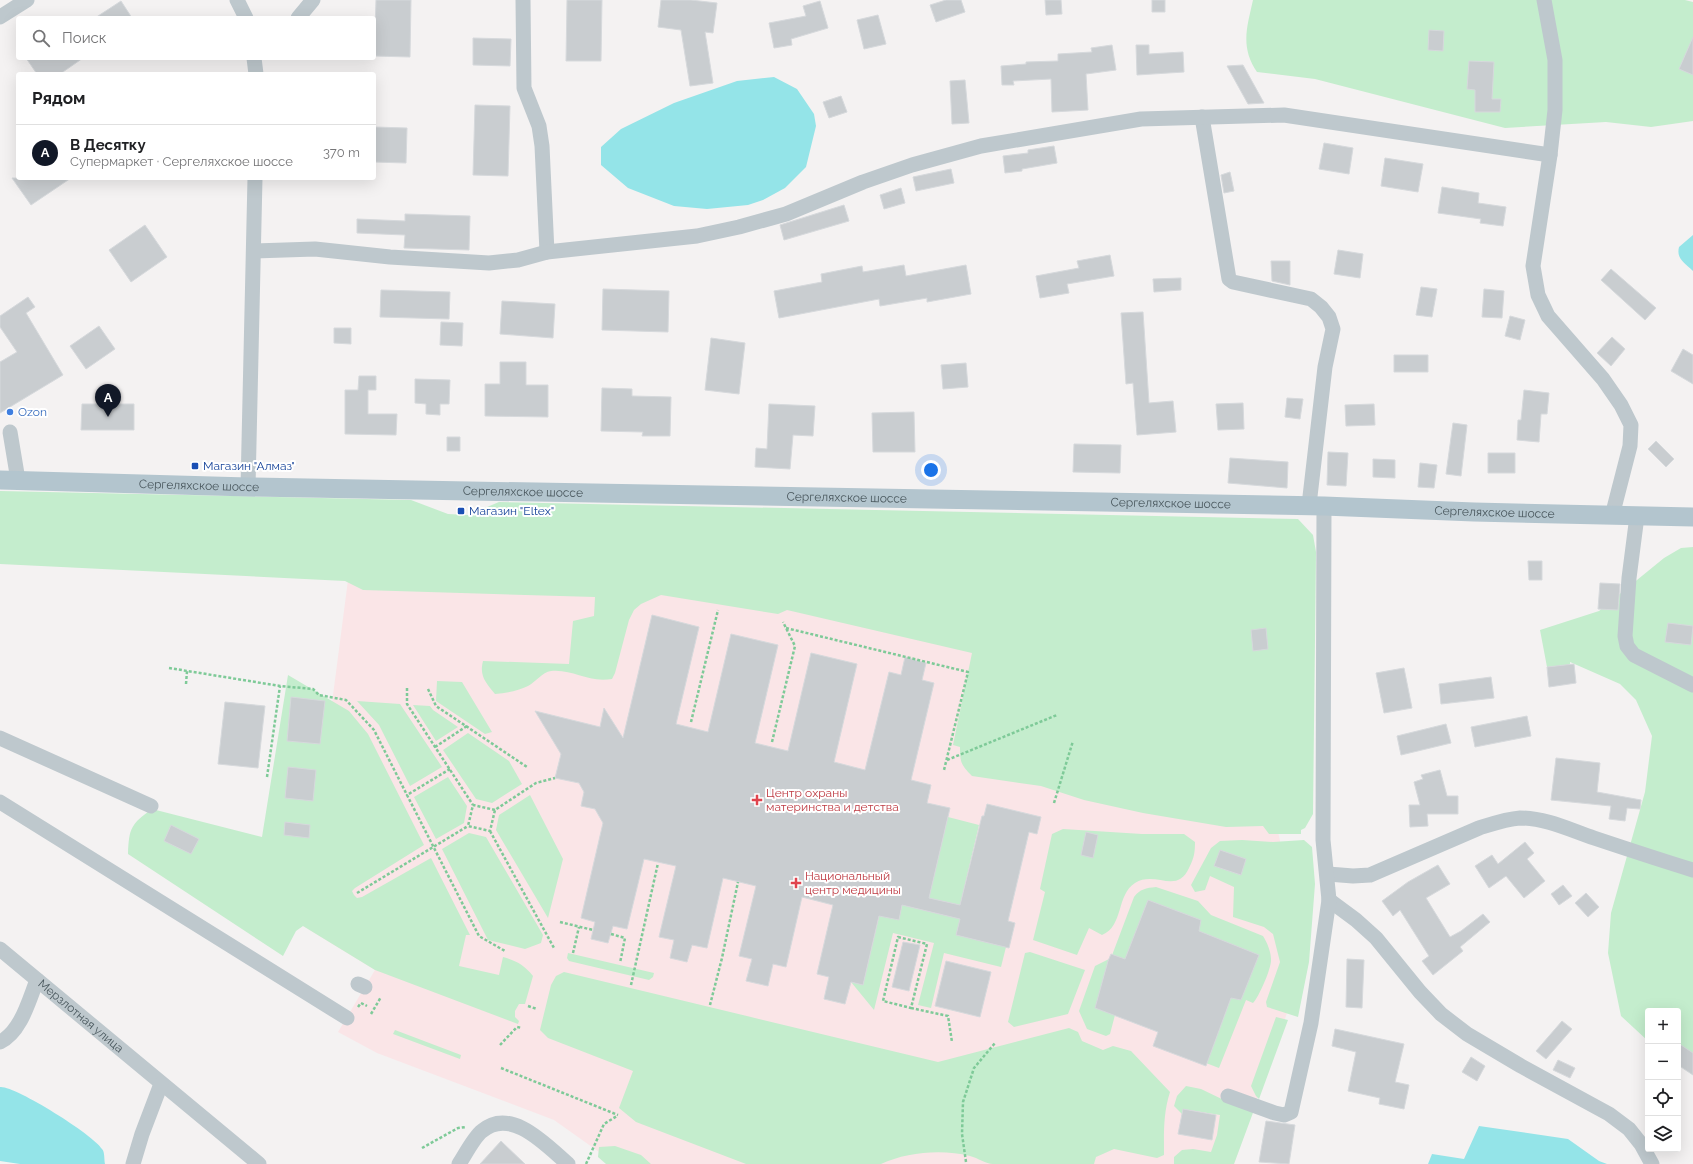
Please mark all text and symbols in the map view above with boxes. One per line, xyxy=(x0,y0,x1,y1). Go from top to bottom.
search box xyxy=(16,16,376,60)
icon: search xyxy=(30,27,52,49)
text: Поиск xyxy=(62,29,107,47)
text: Рядом xyxy=(32,88,85,108)
text: В Десятку xyxy=(70,136,146,154)
text: A xyxy=(41,145,49,160)
text: 370 m xyxy=(323,145,360,160)
text: Супермаркет · Сергеляхское шоссе xyxy=(70,154,293,169)
pin: A xyxy=(95,384,121,417)
place label: Ozon xyxy=(18,405,47,419)
marker: Ozon xyxy=(5,407,15,417)
place label: Магазин "Алмаз" xyxy=(203,459,295,473)
your location xyxy=(921,460,941,480)
marker: Магазин "Алмаз" xyxy=(190,461,200,471)
street label: Сергеляхское шоссе xyxy=(139,477,259,494)
street label: Сергеляхское шоссе xyxy=(463,484,583,500)
street label: Сергеляхское шоссе xyxy=(787,490,907,506)
street label: Сергеляхское шоссе xyxy=(1110,495,1231,511)
street label: Сергеляхское шоссе xyxy=(1434,503,1555,521)
place label: Магазин "Eltex" xyxy=(469,504,554,518)
marker: Магазин "Eltex" xyxy=(456,506,466,516)
place label: Центр охраны материнства и детства xyxy=(766,786,899,814)
marker: Центр охраны материнства и детства xyxy=(751,794,763,806)
place label: Национальный центр медицины xyxy=(805,869,901,897)
marker: Национальный центр медицины xyxy=(790,877,802,889)
street label: Мерзлотная улица xyxy=(35,977,126,1055)
map controls xyxy=(1645,1008,1681,1152)
button: + xyxy=(1645,1008,1681,1044)
button: − xyxy=(1645,1044,1681,1080)
button: locate xyxy=(1645,1080,1681,1116)
button: layers xyxy=(1645,1116,1681,1152)

